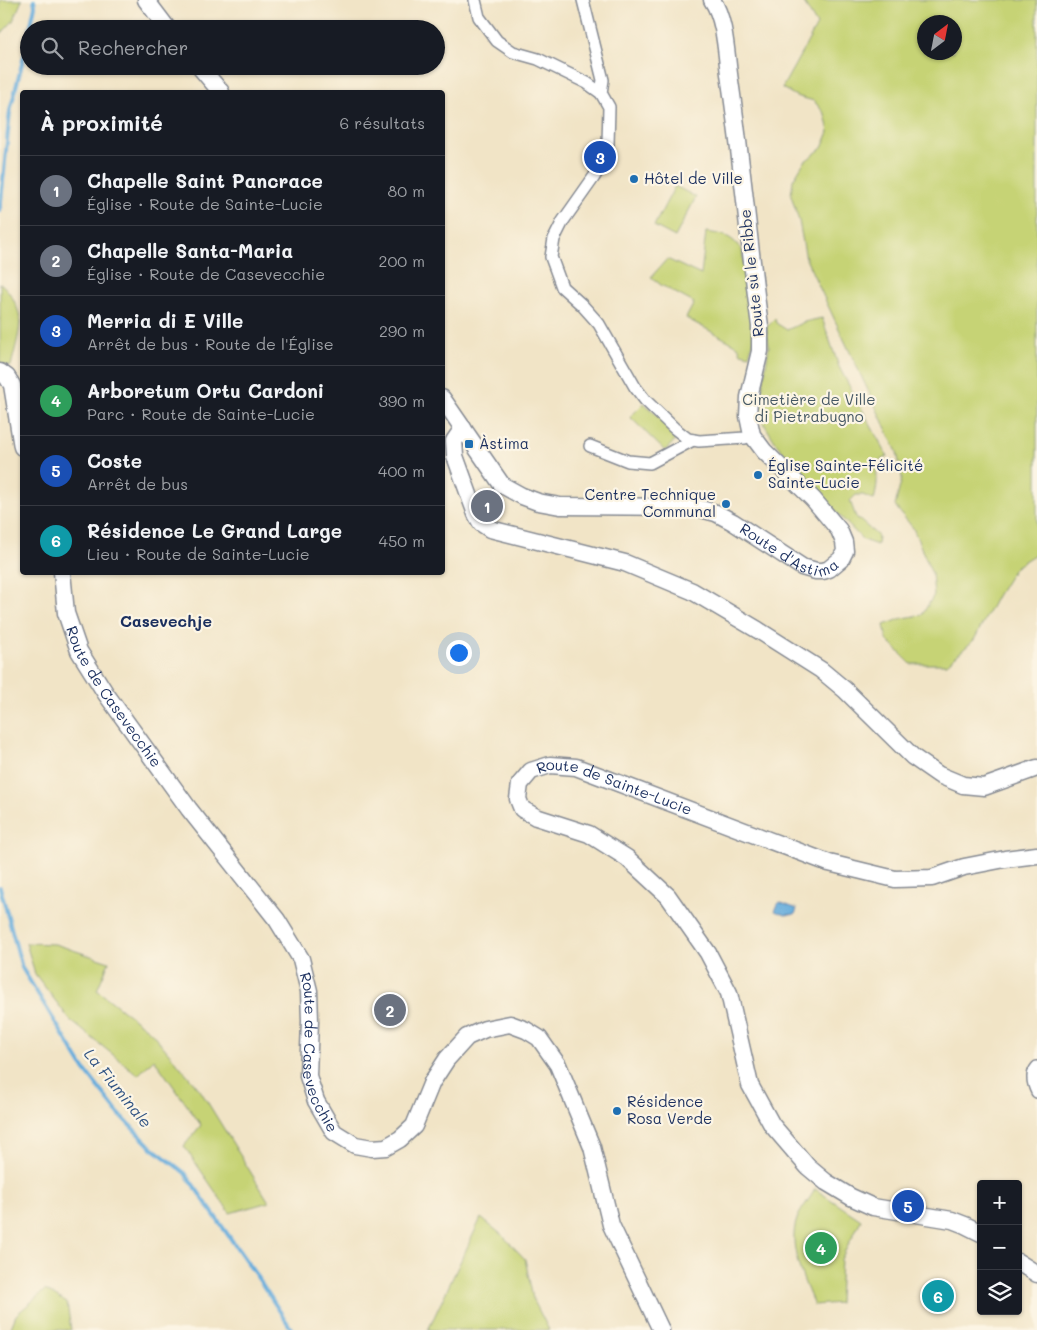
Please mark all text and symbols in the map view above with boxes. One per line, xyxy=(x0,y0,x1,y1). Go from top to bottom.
north arrow xyxy=(917,15,962,60)
search box xyxy=(20,20,445,75)
icon: search xyxy=(38,34,66,62)
text: Rechercher xyxy=(78,35,188,60)
text: À proximité xyxy=(40,109,163,136)
text: 6 résultats xyxy=(340,112,425,133)
pin: 3 xyxy=(584,138,616,176)
text: Chapelle Saint Pancrace xyxy=(87,168,323,193)
place label: Hôtel de Ville xyxy=(644,168,743,188)
marker: Hôtel de Ville xyxy=(628,173,640,185)
text: 1 xyxy=(52,180,60,201)
text: 80 m xyxy=(388,180,425,201)
text: Église · Route de Sainte-Lucie xyxy=(87,193,323,214)
street label: Route sù le Ribbe xyxy=(734,208,768,338)
text: Chapelle Santa-Maria xyxy=(87,238,293,263)
text: 2 xyxy=(52,250,60,271)
text: 200 m xyxy=(378,250,425,271)
text: Église · Route de Casevecchie xyxy=(87,263,325,284)
text: Merria di E Ville xyxy=(87,308,243,333)
text: 3 xyxy=(51,320,61,341)
text: 290 m xyxy=(379,320,425,341)
text: Arrêt de bus · Route de l'Église xyxy=(87,333,334,354)
text: Arboretum Ortu Cardoni xyxy=(87,378,324,403)
park label: Cimetière de Ville di Pietrabugno xyxy=(742,389,876,426)
text: 4 xyxy=(51,390,61,411)
text: 390 m xyxy=(378,390,425,411)
text: Parc · Route de Sainte-Lucie xyxy=(87,403,315,424)
place label: Àstima xyxy=(479,433,529,453)
marker: Àstima xyxy=(463,438,475,450)
text: Coste xyxy=(87,448,142,473)
place label: Église Sainte-Félicité Sainte-Lucie xyxy=(768,455,923,492)
text: 5 xyxy=(51,460,61,481)
text: 400 m xyxy=(378,460,425,481)
marker: Église Sainte-Félicité Sainte-Lucie xyxy=(752,469,764,481)
text: Arrêt de bus xyxy=(87,473,188,494)
place label: Centre Technique Communal xyxy=(585,484,716,521)
pin: 1 xyxy=(471,487,503,525)
marker: Centre Technique Communal xyxy=(720,498,732,510)
text: Résidence Le Grand Large xyxy=(87,518,342,543)
street label: Route d'Astima xyxy=(736,518,842,581)
text: 6 xyxy=(51,530,61,551)
text: 450 m xyxy=(379,530,425,551)
text: Lieu · Route de Sainte-Lucie xyxy=(87,543,310,564)
district label: Casevechje xyxy=(120,610,212,631)
street label: Route de Casevecchie xyxy=(62,623,167,771)
your location xyxy=(446,640,472,666)
street label: Route de Sainte-Lucie xyxy=(534,754,695,819)
street label: Route de Casevecchie xyxy=(296,970,343,1136)
pin: 2 xyxy=(374,991,406,1029)
water label: La Fiuminale xyxy=(80,1044,157,1132)
place label: Résidence Rosa Verde xyxy=(627,1091,712,1128)
marker: Résidence Rosa Verde xyxy=(611,1105,623,1117)
map controls xyxy=(977,1180,1022,1315)
button: + xyxy=(977,1180,1022,1225)
pin: 5 xyxy=(892,1187,924,1225)
button: − xyxy=(977,1225,1022,1270)
pin: 4 xyxy=(805,1229,837,1267)
button: layers xyxy=(977,1270,1022,1315)
pin: 6 xyxy=(922,1277,954,1315)

